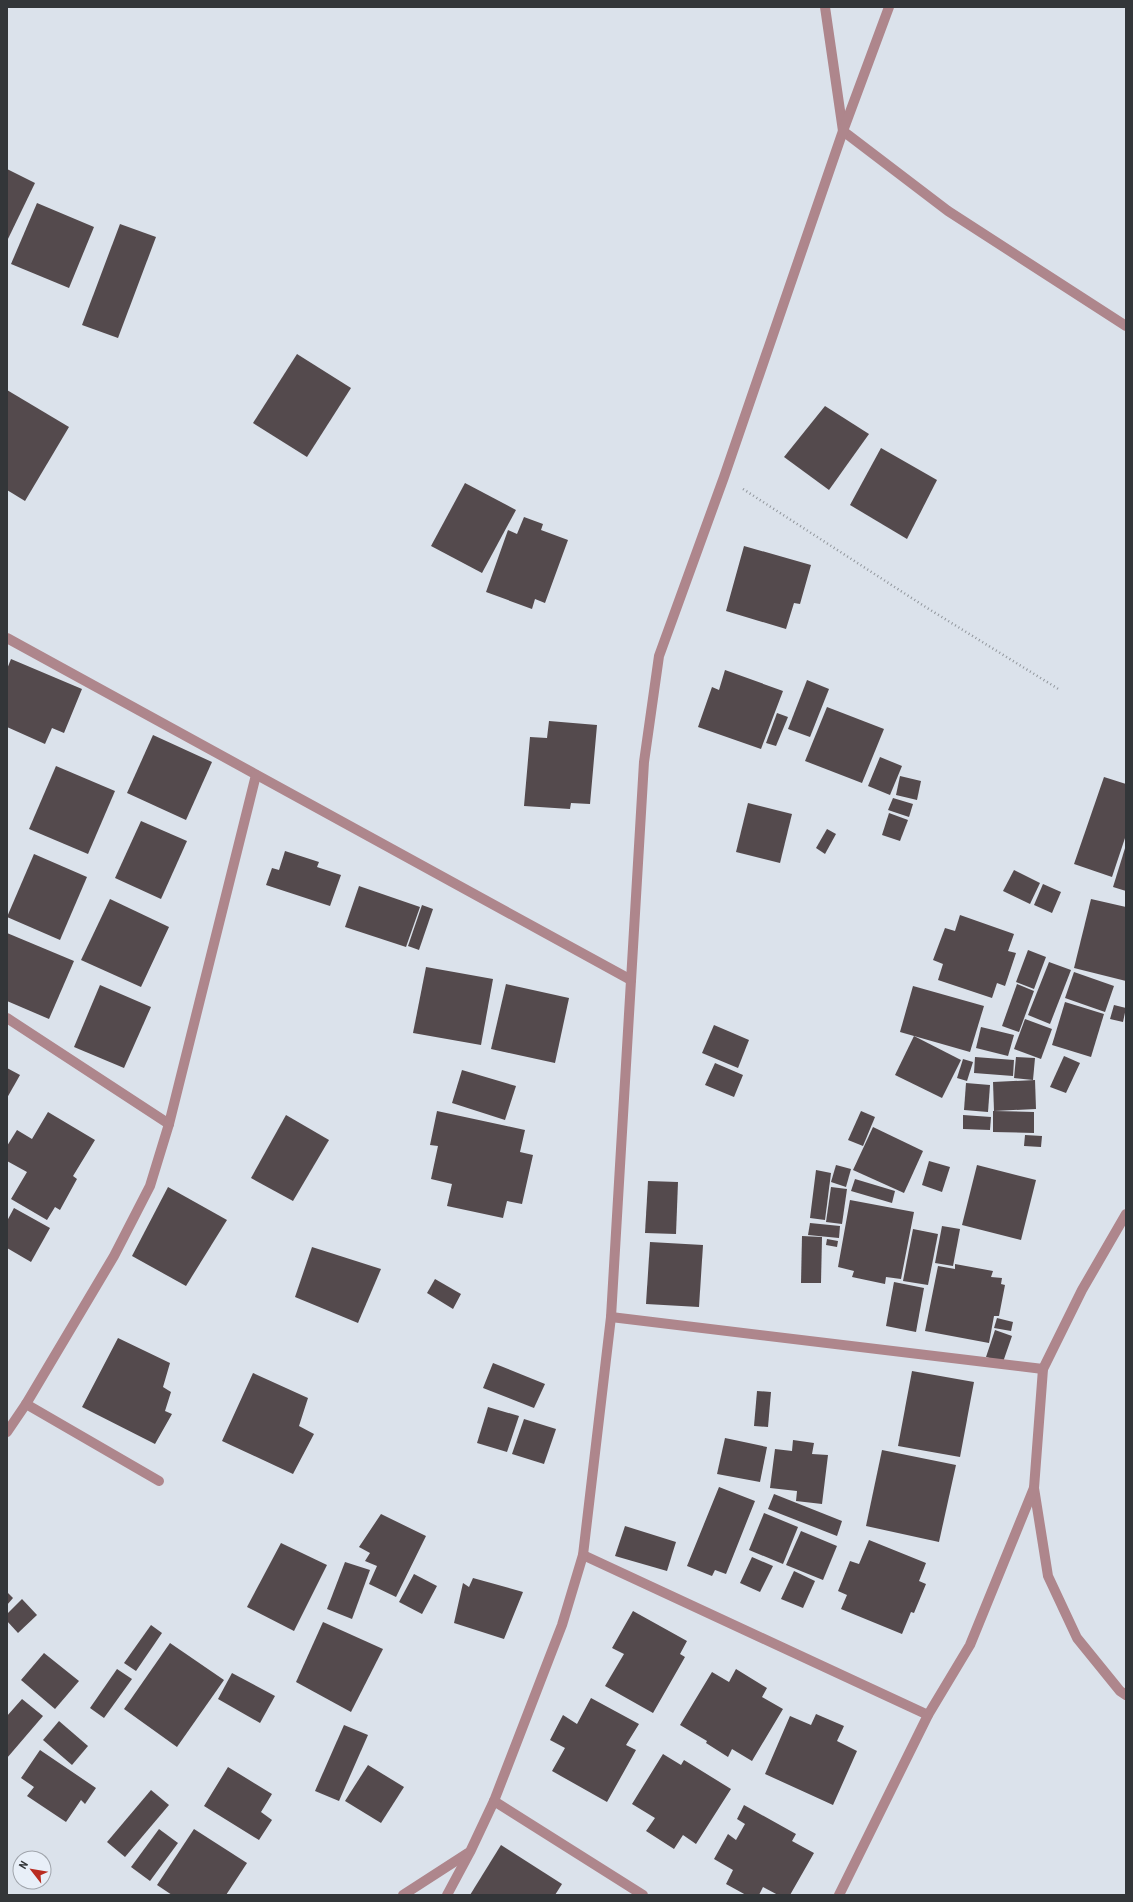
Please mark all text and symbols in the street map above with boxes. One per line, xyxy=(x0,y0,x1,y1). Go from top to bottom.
north arrow xyxy=(12,1850,52,1890)
text: N xyxy=(17,1859,31,1871)

